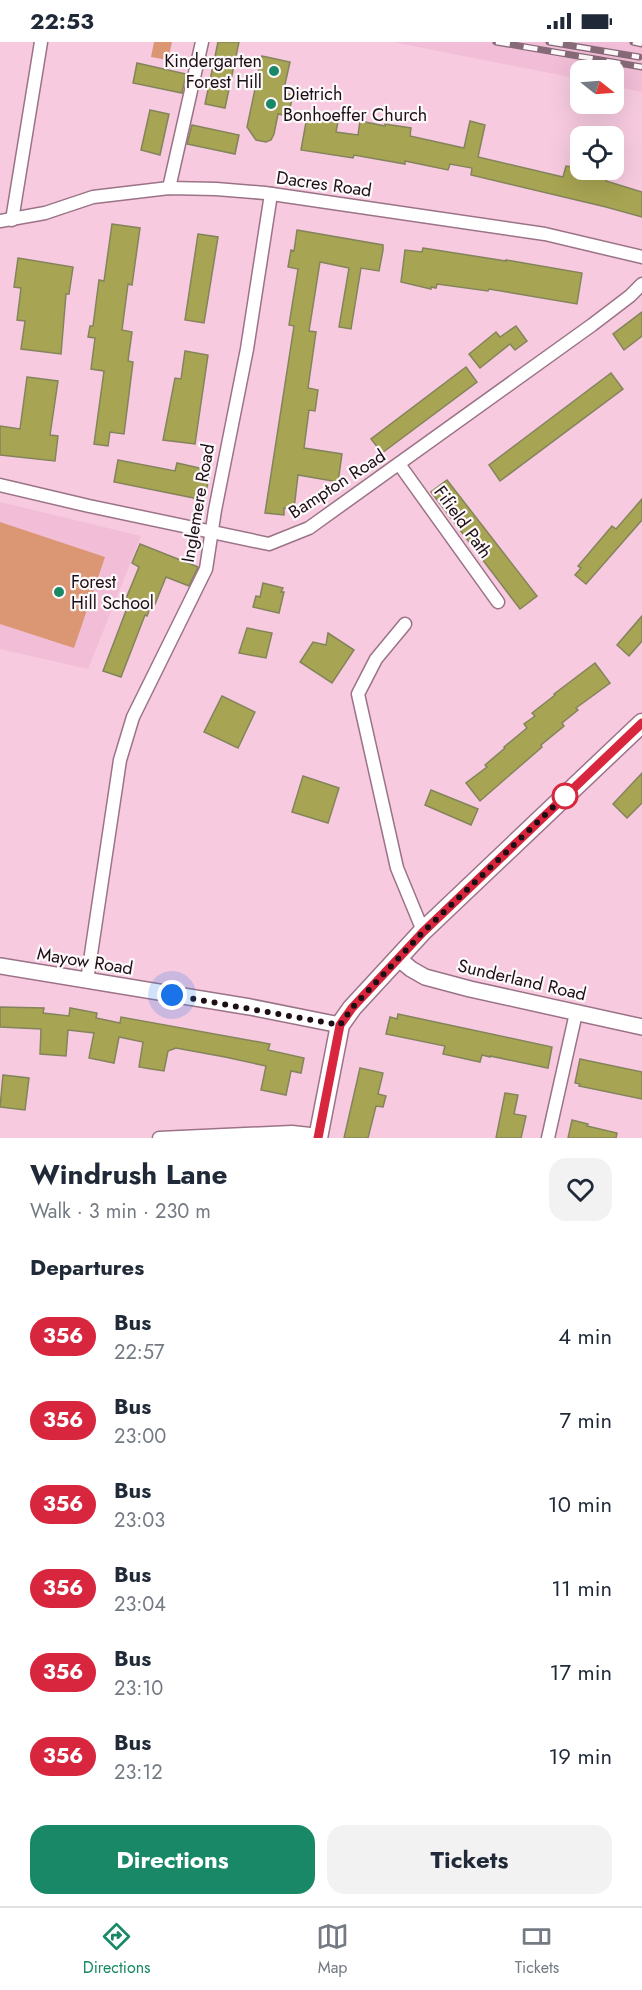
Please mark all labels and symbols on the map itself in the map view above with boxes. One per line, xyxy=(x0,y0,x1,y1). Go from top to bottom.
place label: Kindergarten Forest Hill xyxy=(164,48,262,95)
north arrow xyxy=(570,60,624,114)
marker: Kindergarten Forest Hill xyxy=(267,64,281,78)
place label: Dietrich Bonhoeffer Church xyxy=(283,81,427,128)
marker: Dietrich Bonhoeffer Church xyxy=(264,97,278,111)
street label: Dacres Road xyxy=(275,164,373,204)
street label: Inglemere Road xyxy=(175,442,221,564)
street label: Bampton Road xyxy=(283,443,391,525)
street label: Fifield Path xyxy=(428,480,498,564)
place label: Forest Hill School xyxy=(71,569,154,616)
marker: Forest Hill School xyxy=(52,585,66,599)
unlabelled marker xyxy=(552,783,578,809)
street label: Mayow Road xyxy=(35,941,135,981)
street label: Sunderland Road xyxy=(455,953,589,1007)
your location xyxy=(157,980,187,1010)

